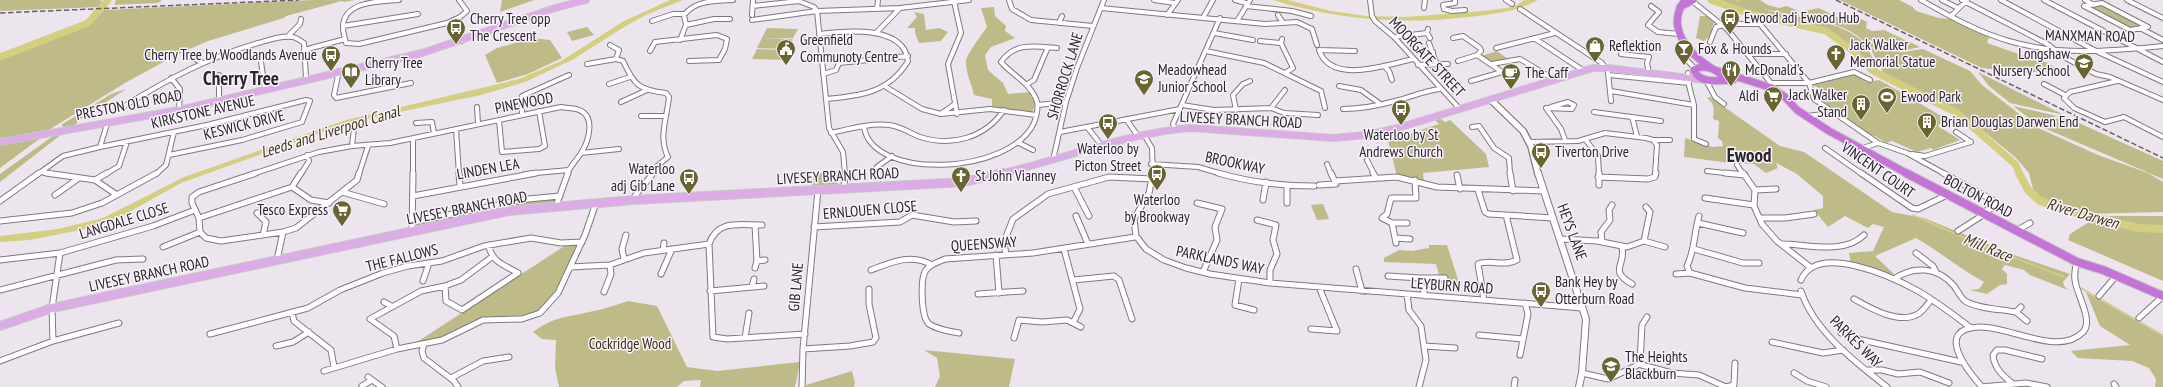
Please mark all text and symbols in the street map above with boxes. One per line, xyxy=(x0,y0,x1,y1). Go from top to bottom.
bus stop icon: Ewood adj Ewood Hub xyxy=(1719,7,1741,35)
place label: Ewood adj Ewood Hub xyxy=(1744,8,1860,27)
place label: Cherry Tree opp The Crescent xyxy=(470,9,550,45)
street label: MOORGATE STREET xyxy=(1385,13,1470,101)
bus stop icon: Cherry Tree opp The Crescent xyxy=(445,17,467,45)
street label: MANXMAN ROAD xyxy=(2045,25,2135,46)
place label: Greenfield Communoty Centre xyxy=(800,30,898,66)
street label: SHORROCK LANE xyxy=(1042,30,1087,122)
shop icon: Reflektion xyxy=(1584,35,1606,63)
place label: Jack Walker Memorial Statue xyxy=(1849,35,1935,71)
place label: Reflektion xyxy=(1609,36,1661,55)
public building icon: Greenfield Communoty Centre xyxy=(775,38,797,66)
bar icon: Fox & Hounds xyxy=(1673,38,1695,66)
place label: Fox & Hounds xyxy=(1698,39,1772,58)
church icon: Jack Walker Memorial Statue xyxy=(1825,43,1847,71)
bus stop icon: Cherry Tree by Woodlands Avenue xyxy=(320,44,342,72)
place label: Longshaw Nursery School xyxy=(1993,44,2071,80)
place label: Cherry Tree by Woodlands Avenue xyxy=(144,45,317,64)
school or university icon: Longshaw Nursery School xyxy=(2073,52,2095,80)
place label: Cherry Tree Library xyxy=(365,53,423,89)
restaurant icon: McDonald's xyxy=(1720,59,1742,87)
place label: Meadowhead Junior School xyxy=(1157,60,1227,96)
place label: McDonald's xyxy=(1745,60,1804,79)
library icon: Cherry Tree Library xyxy=(340,61,362,89)
cafe icon: The Caff xyxy=(1500,62,1522,90)
place label: The Caff xyxy=(1525,63,1569,82)
district label: Cherry Tree xyxy=(203,66,279,90)
school or university icon: Meadowhead Junior School xyxy=(1133,68,1155,96)
street label: PRESTON OLD ROAD xyxy=(74,85,184,124)
supermarket icon: Aldi xyxy=(1762,85,1784,113)
place label: Jack Walker Stand xyxy=(1788,85,1848,121)
place label: Aldi xyxy=(1739,86,1759,105)
sports icon: Ewood Park xyxy=(1876,86,1898,114)
place label: Ewood Park xyxy=(1901,87,1961,106)
street label: PINEWOOD xyxy=(493,88,555,117)
street label: KIRKSTONE AVENUE xyxy=(149,90,257,133)
building icon: Jack Walker Stand xyxy=(1850,93,1872,121)
bus stop icon: Waterloo by St Andrews Church xyxy=(1390,98,1412,126)
water label: Leeds and Liverpool Canal xyxy=(258,100,403,162)
street label: KESWICK DRIVE xyxy=(201,105,286,144)
street label: LIVESEY BRANCH ROAD xyxy=(1179,107,1303,132)
building icon: Brian Douglas Darwen End xyxy=(1916,111,1938,139)
bus stop icon: Waterloo by Picton Street xyxy=(1097,112,1119,140)
place label: Brian Douglas Darwen End xyxy=(1941,112,2078,131)
place label: Waterloo by St Andrews Church xyxy=(1359,125,1443,161)
street label: VINCENT COURT xyxy=(1837,137,1919,202)
place label: Waterloo by Picton Street xyxy=(1075,139,1141,175)
bus stop icon: Tiverton Drive xyxy=(1530,141,1552,169)
place label: Tiverton Drive xyxy=(1555,142,1629,161)
district label: Ewood xyxy=(1727,143,1771,167)
street label: BROOKWAY xyxy=(1204,147,1267,178)
street label: LINDEN LEA xyxy=(455,154,522,183)
place label: Waterloo adj Gib Lane xyxy=(611,159,675,195)
street label: LIVESEY BRANCH ROAD xyxy=(776,163,900,188)
bus stop icon: Waterloo by Brookway xyxy=(1146,163,1168,191)
church icon: St John Vianney xyxy=(950,165,972,193)
place label: St John Vianney xyxy=(975,166,1056,185)
bus stop icon: Waterloo adj Gib Lane xyxy=(678,167,700,195)
street label: BOLTON ROAD xyxy=(1941,169,2016,222)
street label: LIVESEY BRANCH ROAD xyxy=(405,186,529,229)
place label: Waterloo by Brookway xyxy=(1124,190,1190,226)
water label: River Darwen xyxy=(2045,193,2122,233)
street label: ERNLOUEN CLOSE xyxy=(822,196,918,223)
street label: LANGDALE CLOSE xyxy=(77,198,171,243)
supermarket icon: Tesco Express xyxy=(331,199,353,227)
place label: Tesco Express xyxy=(257,200,328,219)
street label: HEYS LANE xyxy=(1553,201,1591,263)
water label: Mill Race xyxy=(1961,228,2017,266)
street label: QUEENSWAY xyxy=(950,232,1018,255)
street label: THE FALLOWS xyxy=(364,239,440,276)
street label: PARKLANDS WAY xyxy=(1175,241,1266,278)
street label: LIVESEY BRANCH ROAD xyxy=(87,251,211,296)
street label: GIB LANE xyxy=(784,262,807,312)
place label: Bank Hey by Otterburn Road xyxy=(1555,272,1634,308)
street label: LEYBURN ROAD xyxy=(1410,273,1494,298)
bus stop icon: Bank Hey by Otterburn Road xyxy=(1530,280,1552,308)
street label: PARKES WAY xyxy=(1826,312,1887,372)
park label: Cockridge Wood xyxy=(589,334,671,353)
place label: The Heights Blackburn xyxy=(1625,347,1687,383)
school or university icon: The Heights Blackburn xyxy=(1600,355,1622,383)

